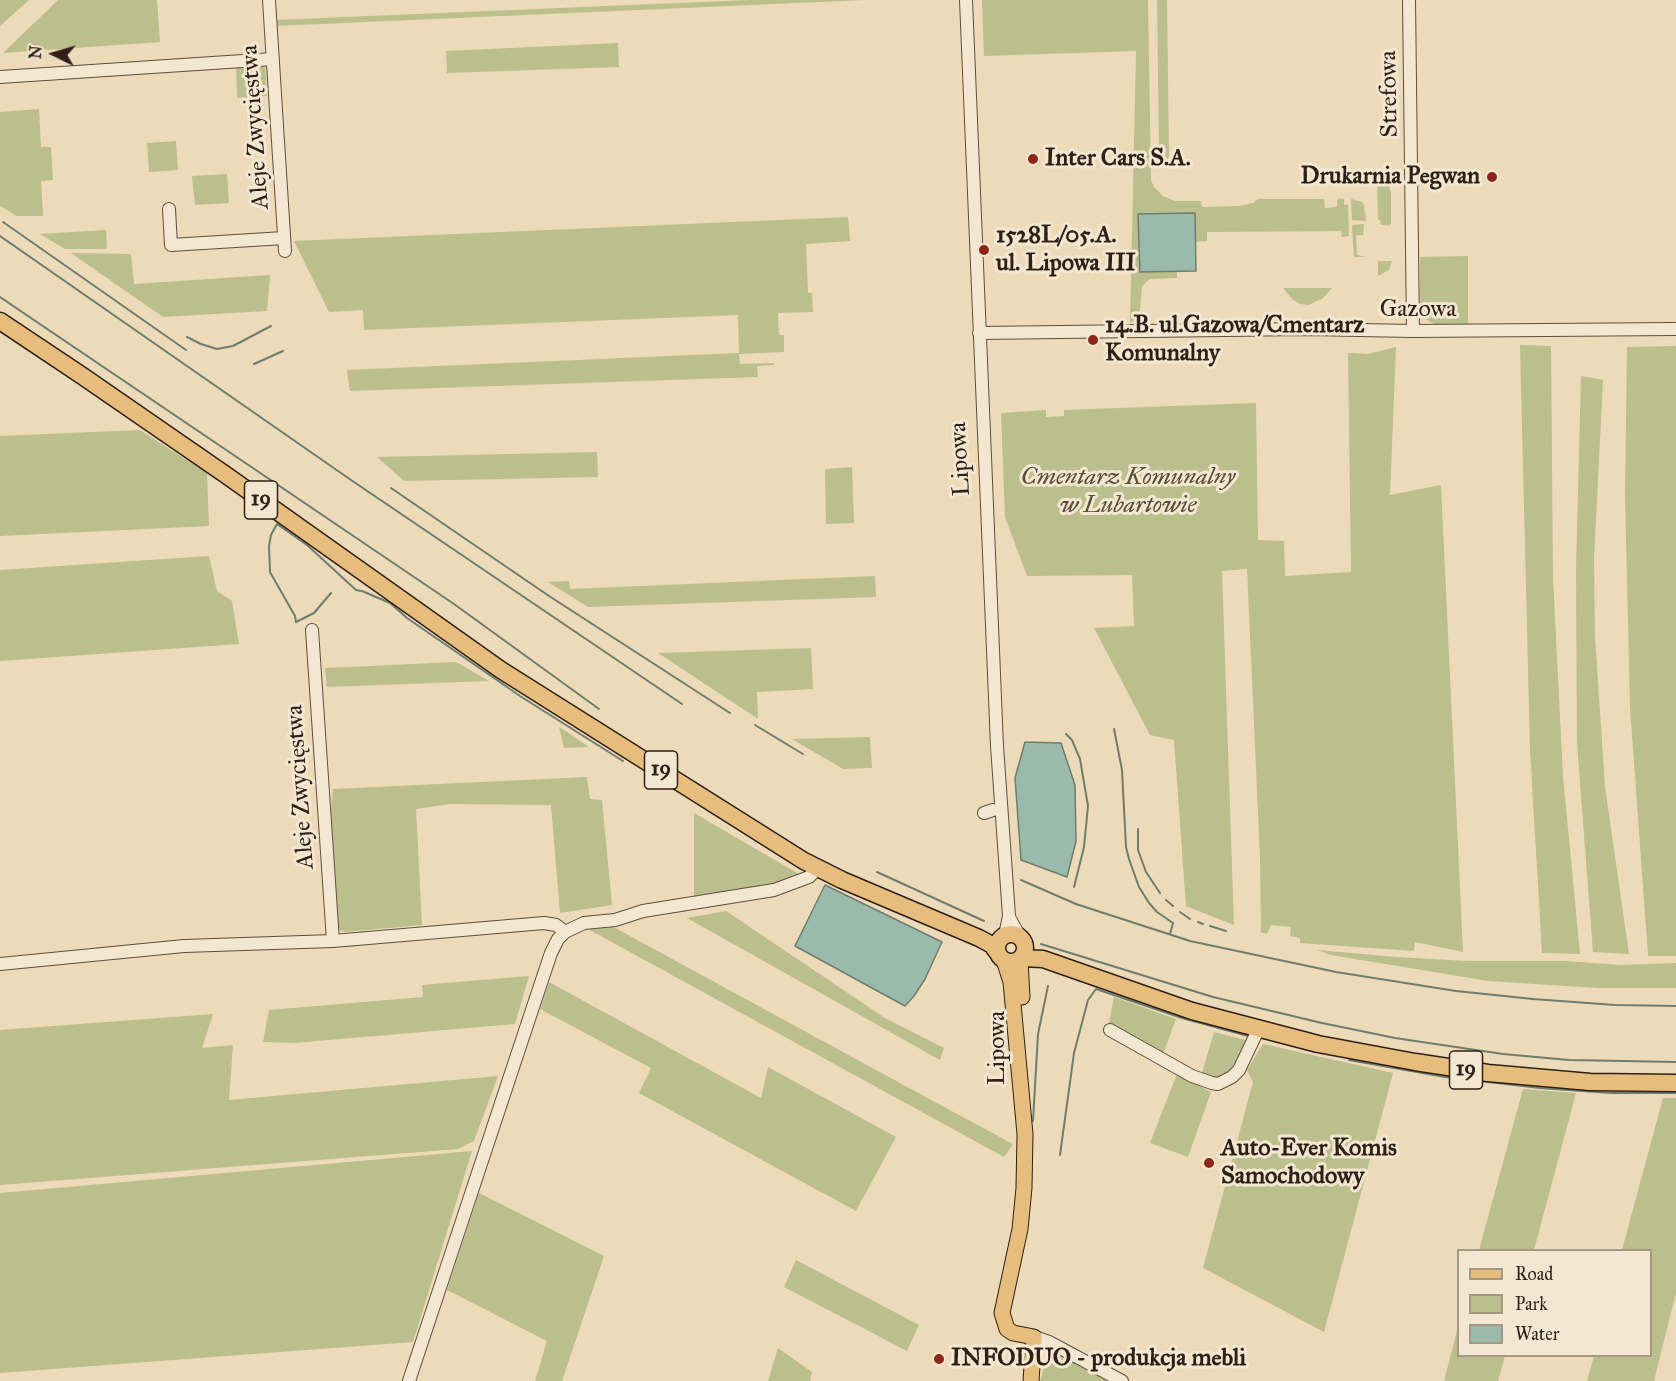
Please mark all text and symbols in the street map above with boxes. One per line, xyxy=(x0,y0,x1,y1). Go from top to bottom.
north arrow xyxy=(24,24,84,84)
street label: Aleje Zwycięstwa xyxy=(236,44,276,210)
text: N xyxy=(26,45,46,60)
street label: Strefowa xyxy=(1375,50,1405,138)
place label: Inter Cars S.A. xyxy=(1045,145,1191,173)
marker: Inter Cars S.A. xyxy=(1026,152,1040,166)
place label: Drukarnia Pegwan xyxy=(1301,163,1480,191)
marker: Drukarnia Pegwan xyxy=(1485,170,1499,184)
place label: 1528L/05.A. ul. Lipowa III xyxy=(996,222,1136,278)
marker: 1528L/05.A. ul. Lipowa III xyxy=(977,243,991,257)
street label: Gazowa xyxy=(1380,296,1456,324)
place label: 14.B. ul.Gazowa/Cmentarz Komunalny xyxy=(1105,312,1364,368)
marker: 14.B. ul.Gazowa/Cmentarz Komunalny xyxy=(1086,333,1100,347)
street label: Lipowa xyxy=(945,421,977,497)
park label: Cmentarz Komunalny w Lubartowie xyxy=(1021,464,1235,520)
road number: 19 xyxy=(244,481,278,519)
street label: Aleje Zwycięstwa xyxy=(281,704,321,870)
road number: 19 xyxy=(644,751,678,789)
street label: Lipowa xyxy=(984,1011,1012,1085)
road number: 19 xyxy=(1450,1051,1482,1089)
place label: Auto-Ever Komis Samochodowy xyxy=(1221,1135,1397,1191)
marker: Auto-Ever Komis Samochodowy xyxy=(1202,1156,1216,1170)
legend xyxy=(1457,1249,1652,1357)
text: Road xyxy=(1515,1263,1553,1285)
text: Park xyxy=(1515,1293,1548,1315)
text: Water xyxy=(1515,1323,1559,1345)
place label: INFODUO - produkcja mebli xyxy=(951,1345,1246,1373)
marker: INFODUO - produkcja mebli xyxy=(932,1352,946,1366)

